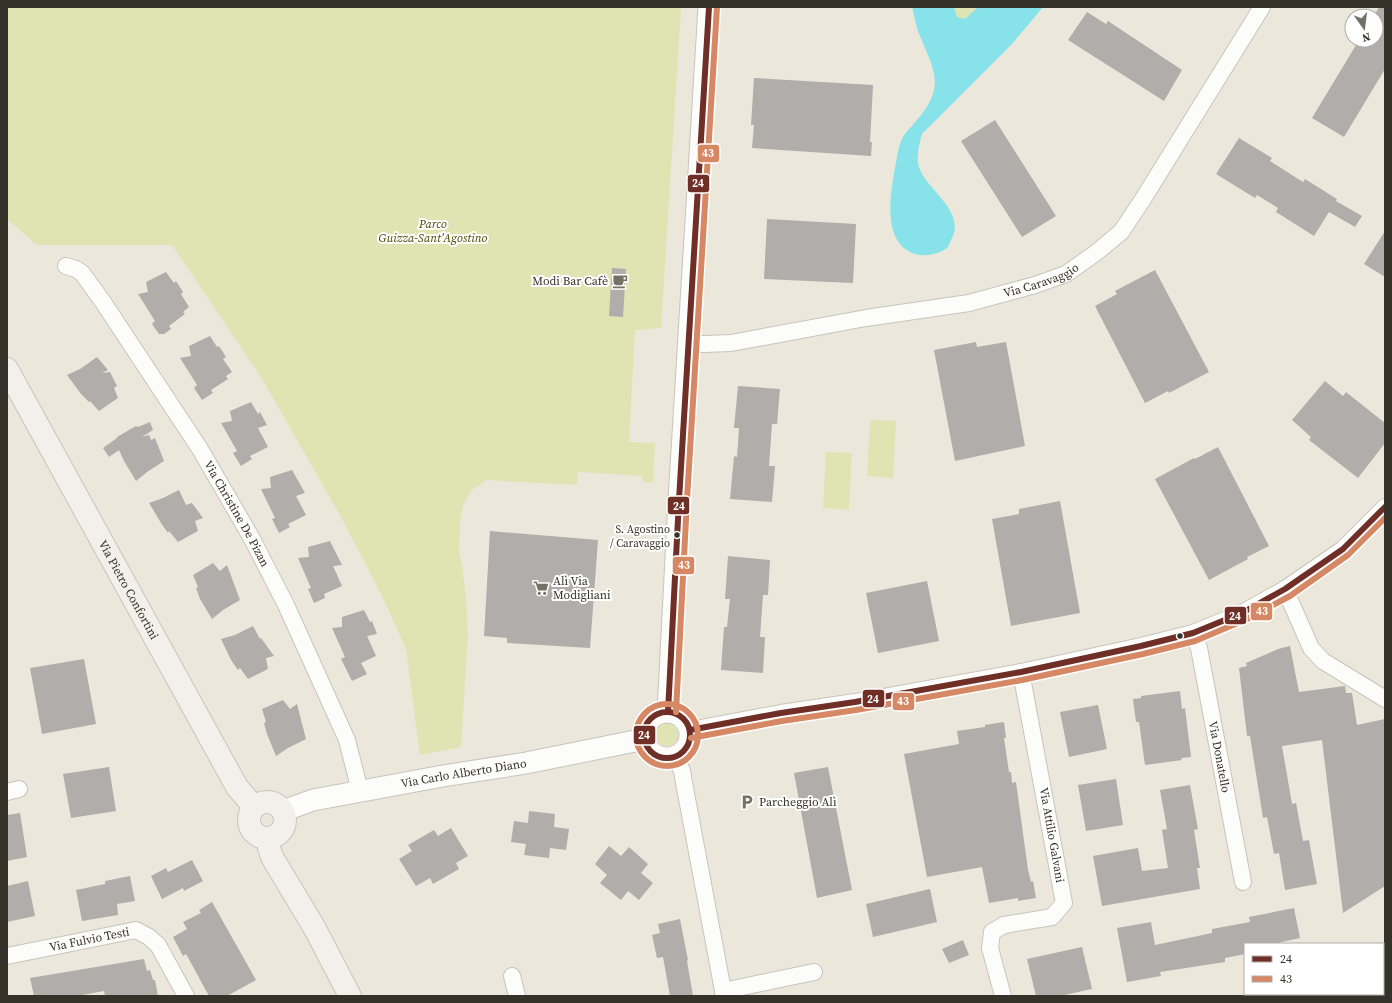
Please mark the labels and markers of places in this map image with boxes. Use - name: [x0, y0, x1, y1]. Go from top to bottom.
- cafe icon: Modi Bar Cafè: [611, 272, 629, 290]
- place label: Modi Bar Cafè: [532, 273, 608, 289]
- place label: S. Agostino / Caravaggio: [610, 522, 670, 551]
- marker: S. Agostino / Caravaggio: [672, 530, 682, 540]
- place label: Alì Via Modigliani: [553, 573, 611, 603]
- supermarket icon: Alì Via Modigliani: [532, 579, 550, 597]
- unlabelled marker: [1175, 631, 1185, 641]
- parking icon: Parcheggio Alì: [738, 793, 756, 811]
- place label: Parcheggio Alì: [759, 794, 837, 810]

